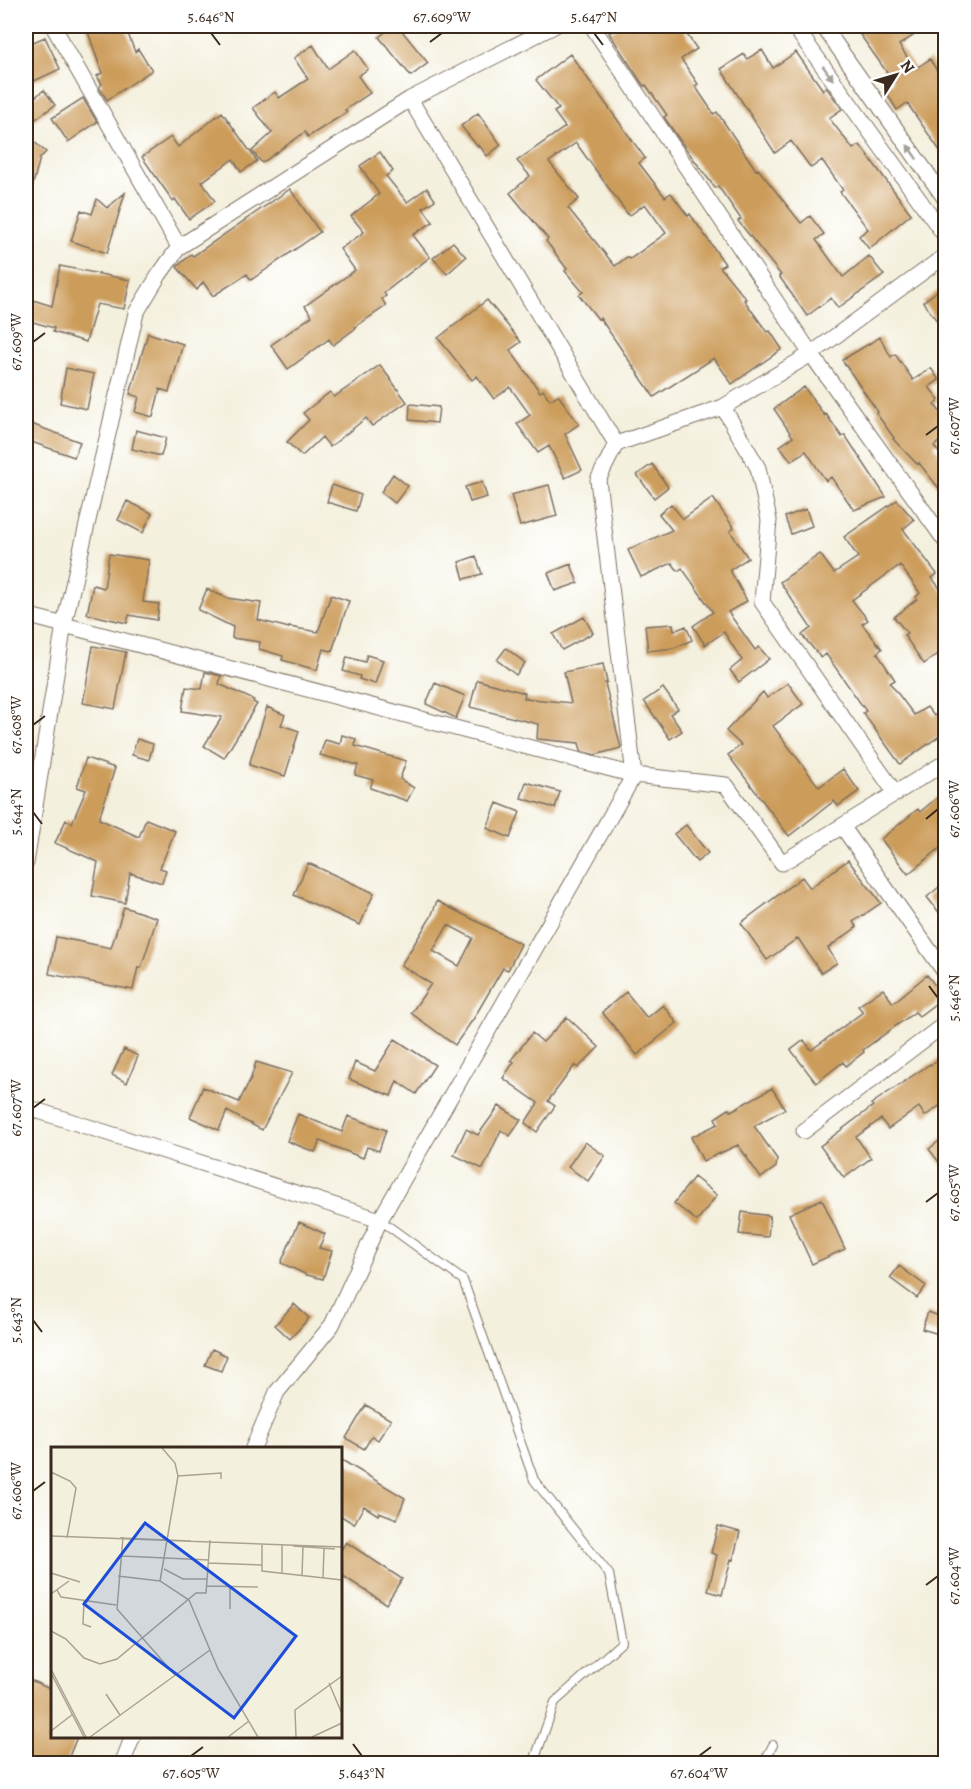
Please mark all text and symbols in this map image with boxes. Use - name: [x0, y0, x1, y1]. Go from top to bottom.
- text: 5.646°N: [188, 7, 235, 27]
- text: 67.609°W: [413, 7, 471, 27]
- text: 5.647°N: [571, 7, 617, 27]
- north arrow: [866, 45, 926, 105]
- text: N: [895, 55, 920, 78]
- one-way arrow: [822, 65, 834, 81]
- one-way arrow: [906, 145, 918, 161]
- text: 67.609°W: [6, 313, 26, 371]
- text: 67.607°W: [944, 397, 964, 455]
- text: 67.608°W: [6, 696, 26, 754]
- text: 67.606°W: [944, 780, 964, 838]
- text: 5.644°N: [6, 788, 26, 835]
- text: 5.646°N: [944, 974, 964, 1022]
- text: 67.607°W: [6, 1079, 26, 1137]
- text: 67.605°W: [944, 1164, 964, 1222]
- text: 5.643°N: [6, 1297, 26, 1343]
- inset map: [51, 1447, 342, 1738]
- text: 67.606°W: [6, 1462, 26, 1520]
- text: 67.604°W: [944, 1547, 964, 1605]
- text: 67.605°W: [162, 1763, 220, 1783]
- text: 5.643°N: [339, 1763, 385, 1783]
- text: 67.604°W: [670, 1763, 728, 1783]

